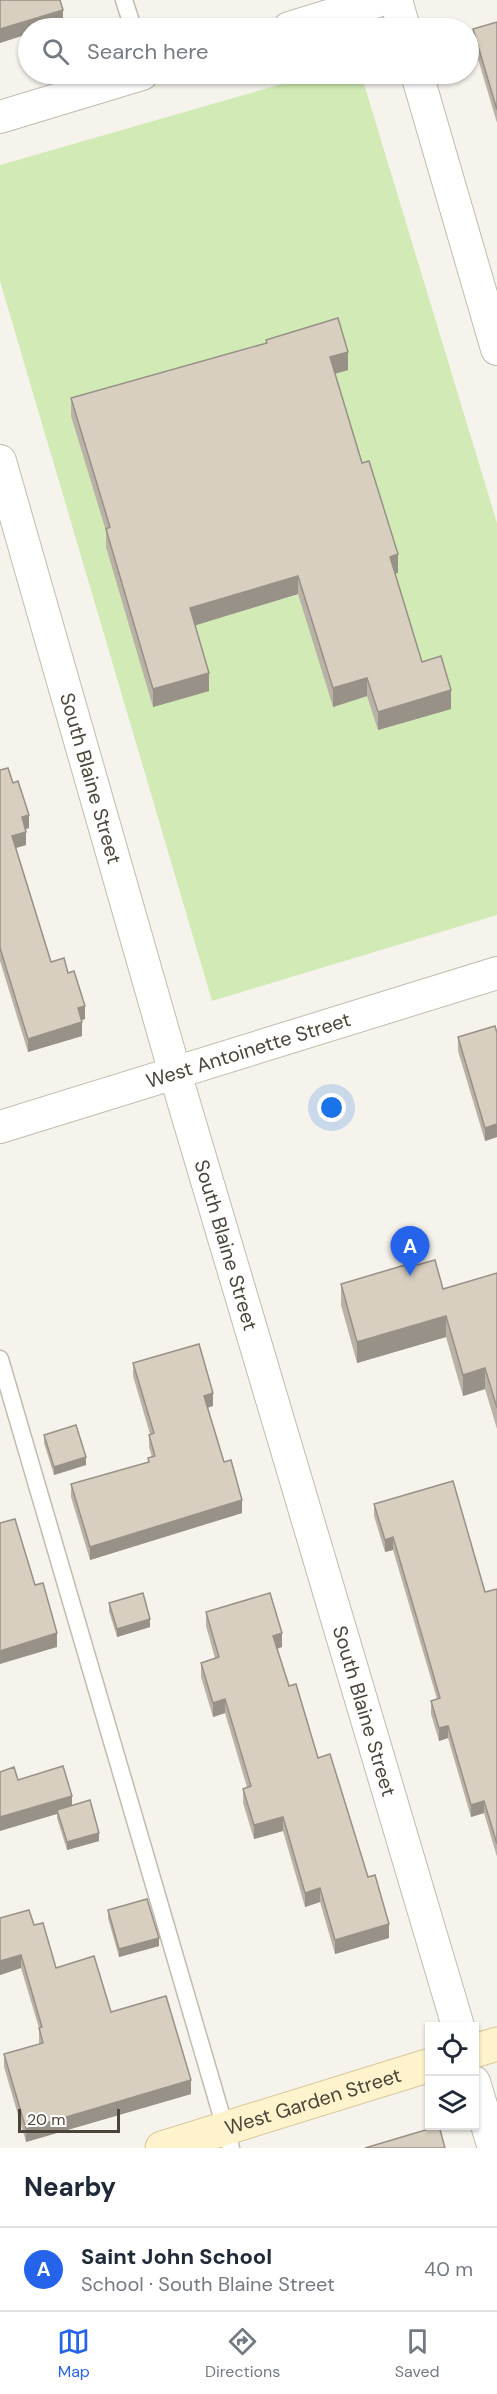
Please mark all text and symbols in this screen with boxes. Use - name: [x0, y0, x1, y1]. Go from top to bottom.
- search box: [18, 18, 479, 84]
- icon: search: [39, 35, 72, 68]
- text: Search here: [87, 37, 208, 66]
- street label: South Blaine Street: [54, 690, 128, 867]
- street label: West Antoinette Street: [143, 1006, 354, 1094]
- your location: [317, 1093, 346, 1122]
- street label: South Blaine Street: [188, 1157, 264, 1334]
- pin: A: [390, 1226, 430, 1276]
- street label: South Blaine Street: [327, 1623, 402, 1800]
- map controls: [425, 2022, 479, 2130]
- button: locate: [425, 2022, 479, 2076]
- street label: West Garden Street: [222, 2062, 404, 2141]
- button: layers: [425, 2076, 479, 2130]
- scale bar: [18, 2106, 120, 2134]
- text: 20 m: [27, 2109, 66, 2130]
- text: Nearby: [24, 2170, 116, 2204]
- text: Saint John School: [81, 2242, 272, 2271]
- text: A: [36, 2256, 51, 2282]
- text: 40 m: [424, 2256, 473, 2282]
- text: School · South Blaine Street: [81, 2271, 335, 2297]
- tab: Map: [57, 2325, 90, 2382]
- tab: Directions: [205, 2325, 280, 2382]
- tab: Saved: [395, 2325, 440, 2382]

